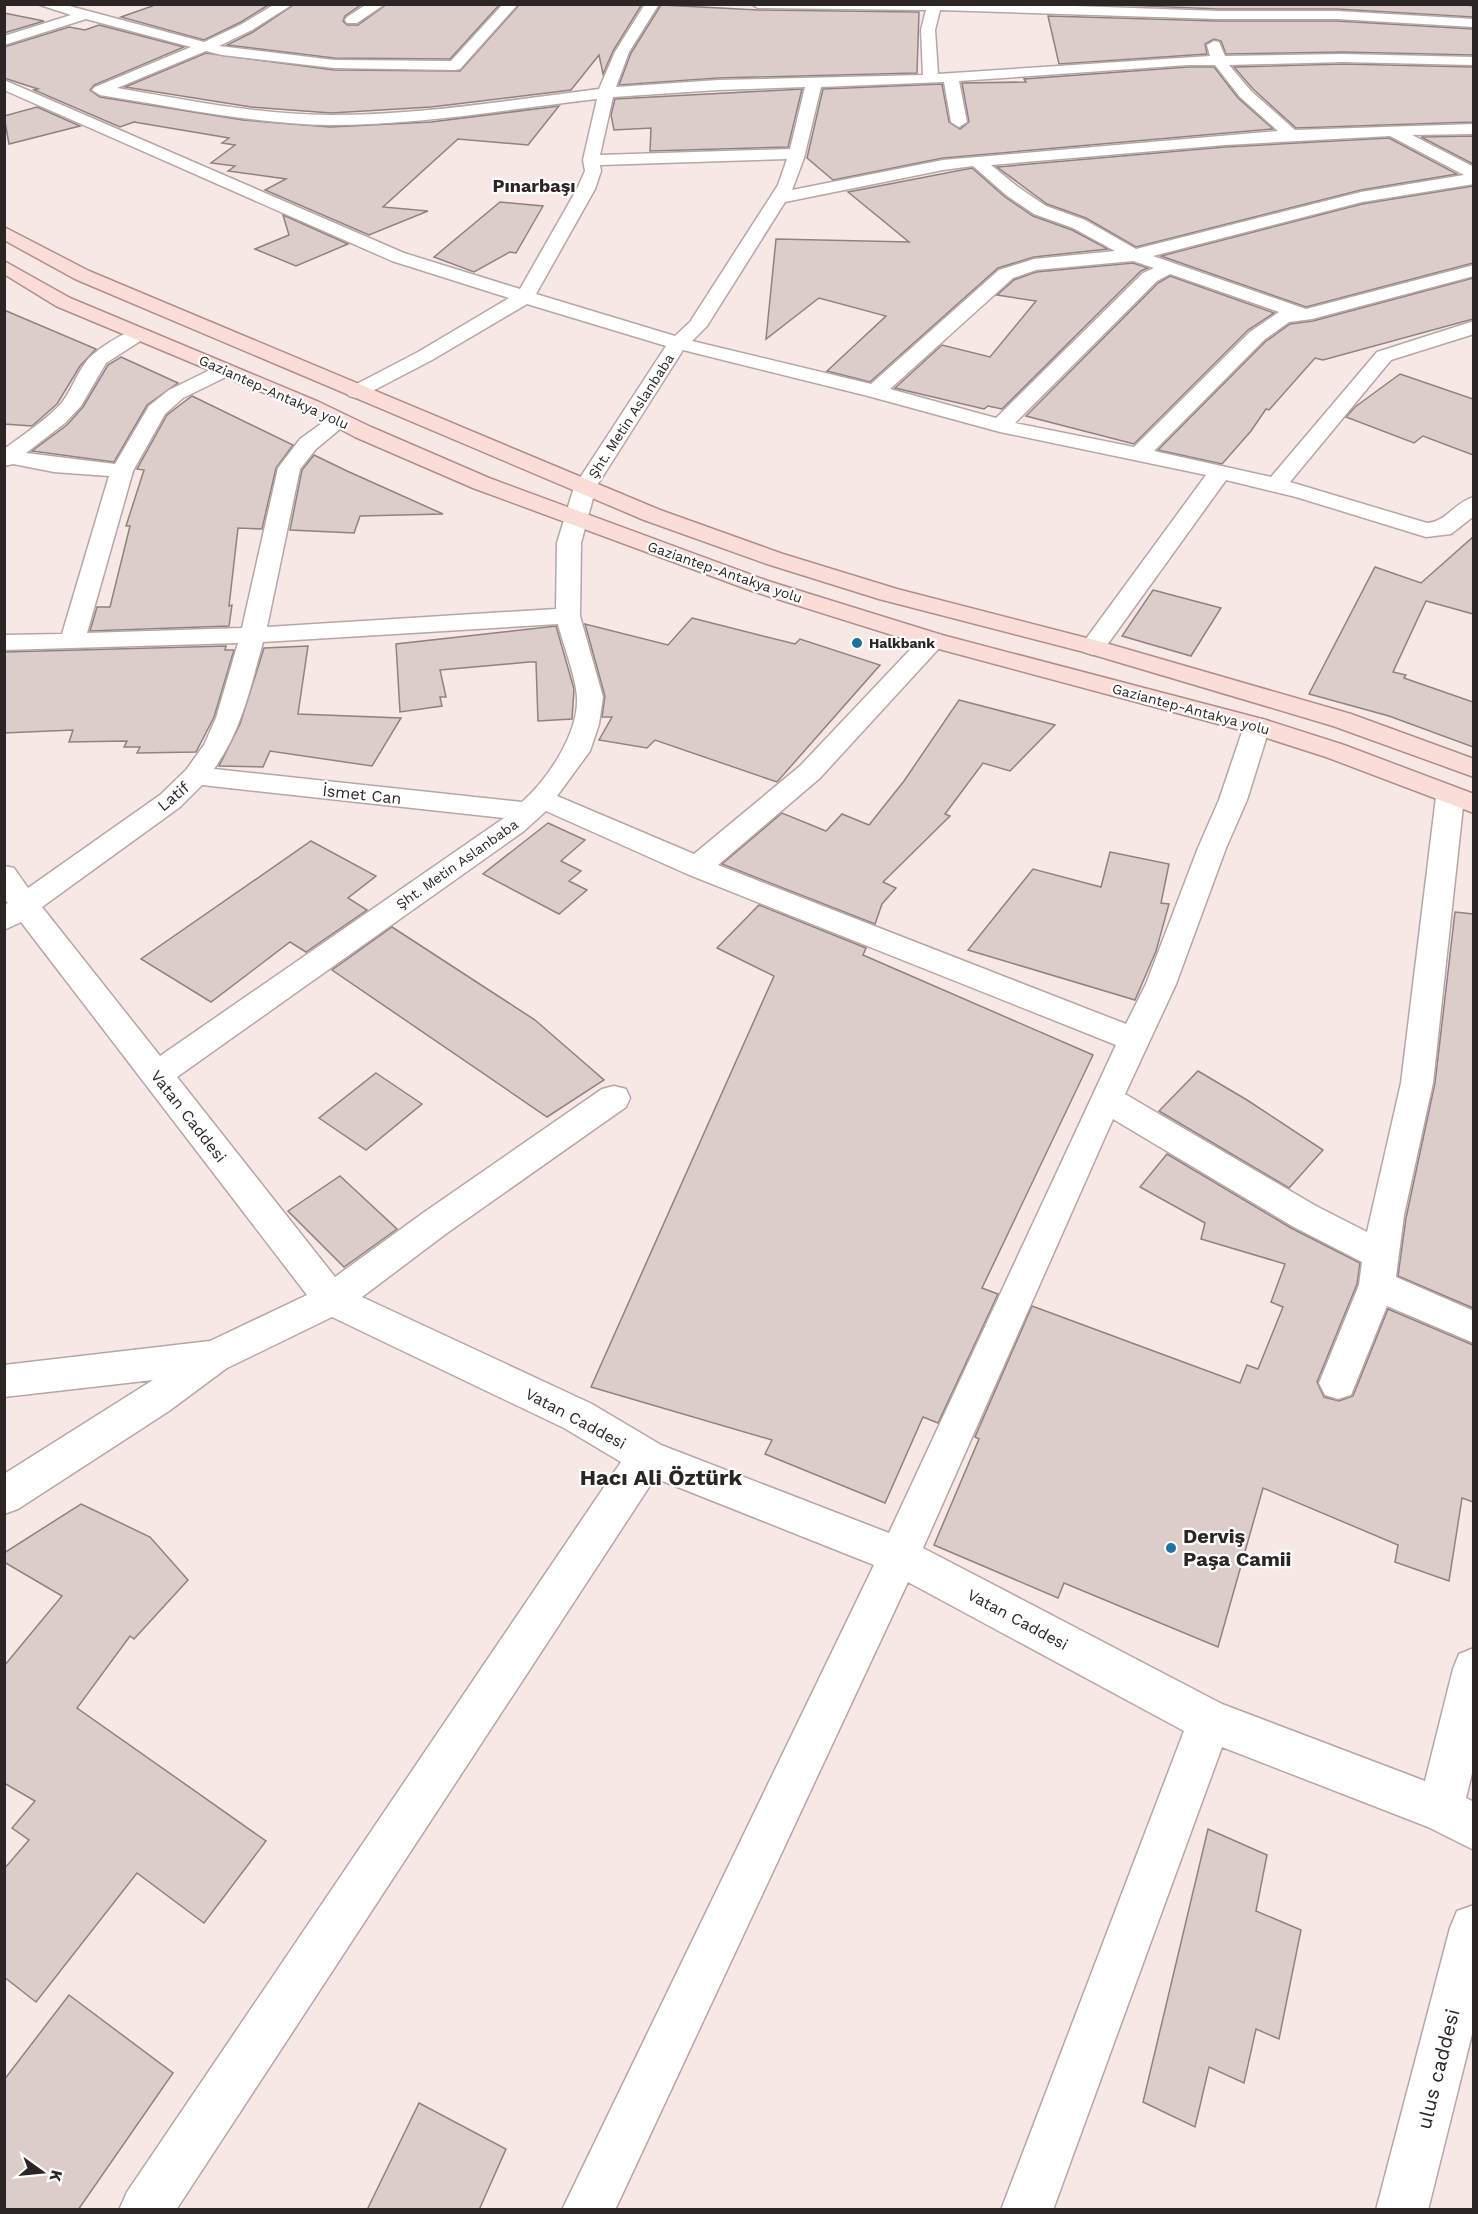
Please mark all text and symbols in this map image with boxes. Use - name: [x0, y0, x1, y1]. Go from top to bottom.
- district label: Pınarbaşı: [492, 175, 576, 196]
- street label: Şht. Metin Aslanbaba: [585, 351, 677, 481]
- street label: Gaziantep-Antakya yolu: [197, 352, 351, 432]
- street label: Gaziantep-Antakya yolu: [646, 538, 804, 606]
- place label: Halkbank: [869, 635, 935, 651]
- marker: Halkbank: [850, 636, 864, 650]
- street label: Gaziantep-Antakya yolu: [1110, 680, 1272, 738]
- street label: Latif: [154, 777, 194, 815]
- street label: İsmet Can: [321, 781, 402, 808]
- street label: Şht. Metin Aslanbaba: [393, 816, 521, 912]
- street label: Vatan Caddesi: [147, 1067, 230, 1166]
- street label: Vatan Caddesi: [522, 1384, 629, 1453]
- district label: Hacı Ali Öztürk: [580, 1465, 742, 1490]
- place label: Derviş Paşa Camii: [1183, 1524, 1291, 1571]
- marker: Derviş Paşa Camii: [1164, 1541, 1178, 1555]
- street label: Vatan Caddesi: [964, 1585, 1071, 1654]
- street label: ulus caddesi: [1411, 2006, 1465, 2132]
- north arrow: [12, 2142, 72, 2202]
- text: K: [45, 2168, 67, 2184]

